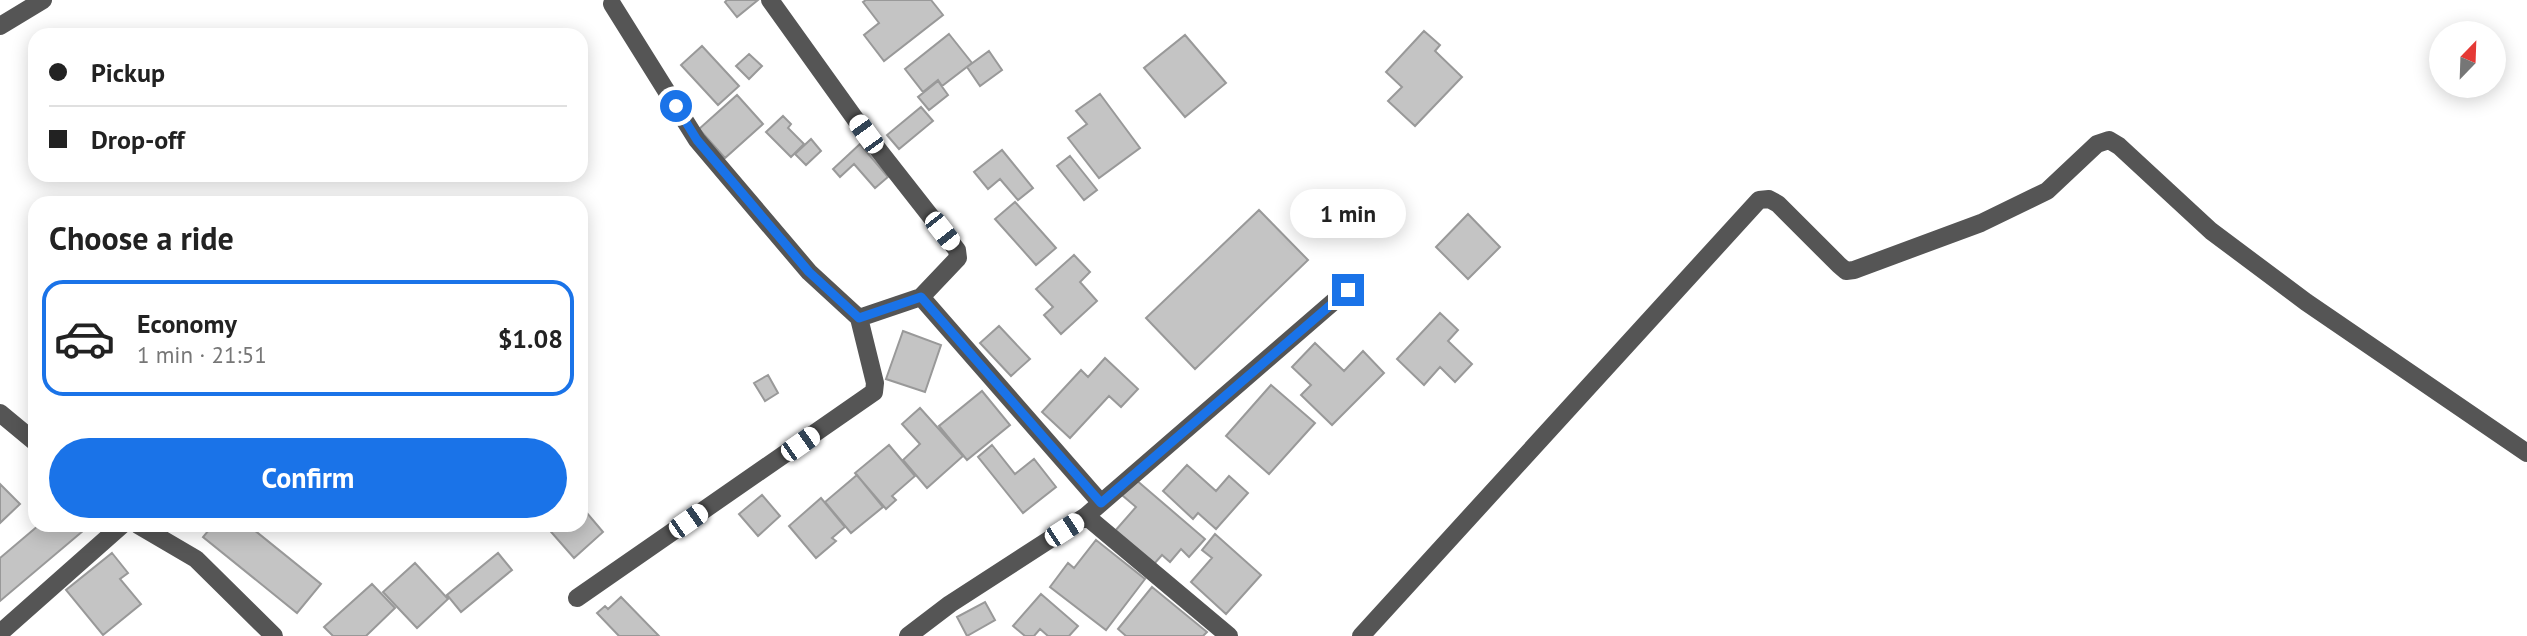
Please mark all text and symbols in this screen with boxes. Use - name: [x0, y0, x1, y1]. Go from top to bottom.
- north arrow: [2429, 21, 2506, 98]
- map controls: [2429, 21, 2506, 98]
- text: Pickup: [91, 56, 165, 89]
- route start: [660, 90, 692, 122]
- car: [846, 111, 887, 157]
- text: Drop-off: [91, 123, 185, 156]
- callout: 1 min: [1290, 188, 1406, 238]
- text: 1 min: [1320, 199, 1376, 228]
- car: [921, 208, 964, 254]
- text: Choose a ride: [49, 217, 234, 259]
- route end: [1332, 274, 1364, 306]
- icon: car: [53, 307, 116, 370]
- text: Economy: [137, 307, 237, 340]
- text: $1.08: [498, 322, 563, 355]
- text: 1 min · 21:51: [137, 340, 267, 369]
- car: [777, 423, 824, 465]
- button: Confirm: [49, 438, 567, 518]
- car: [665, 500, 712, 542]
- car: [1041, 510, 1088, 550]

